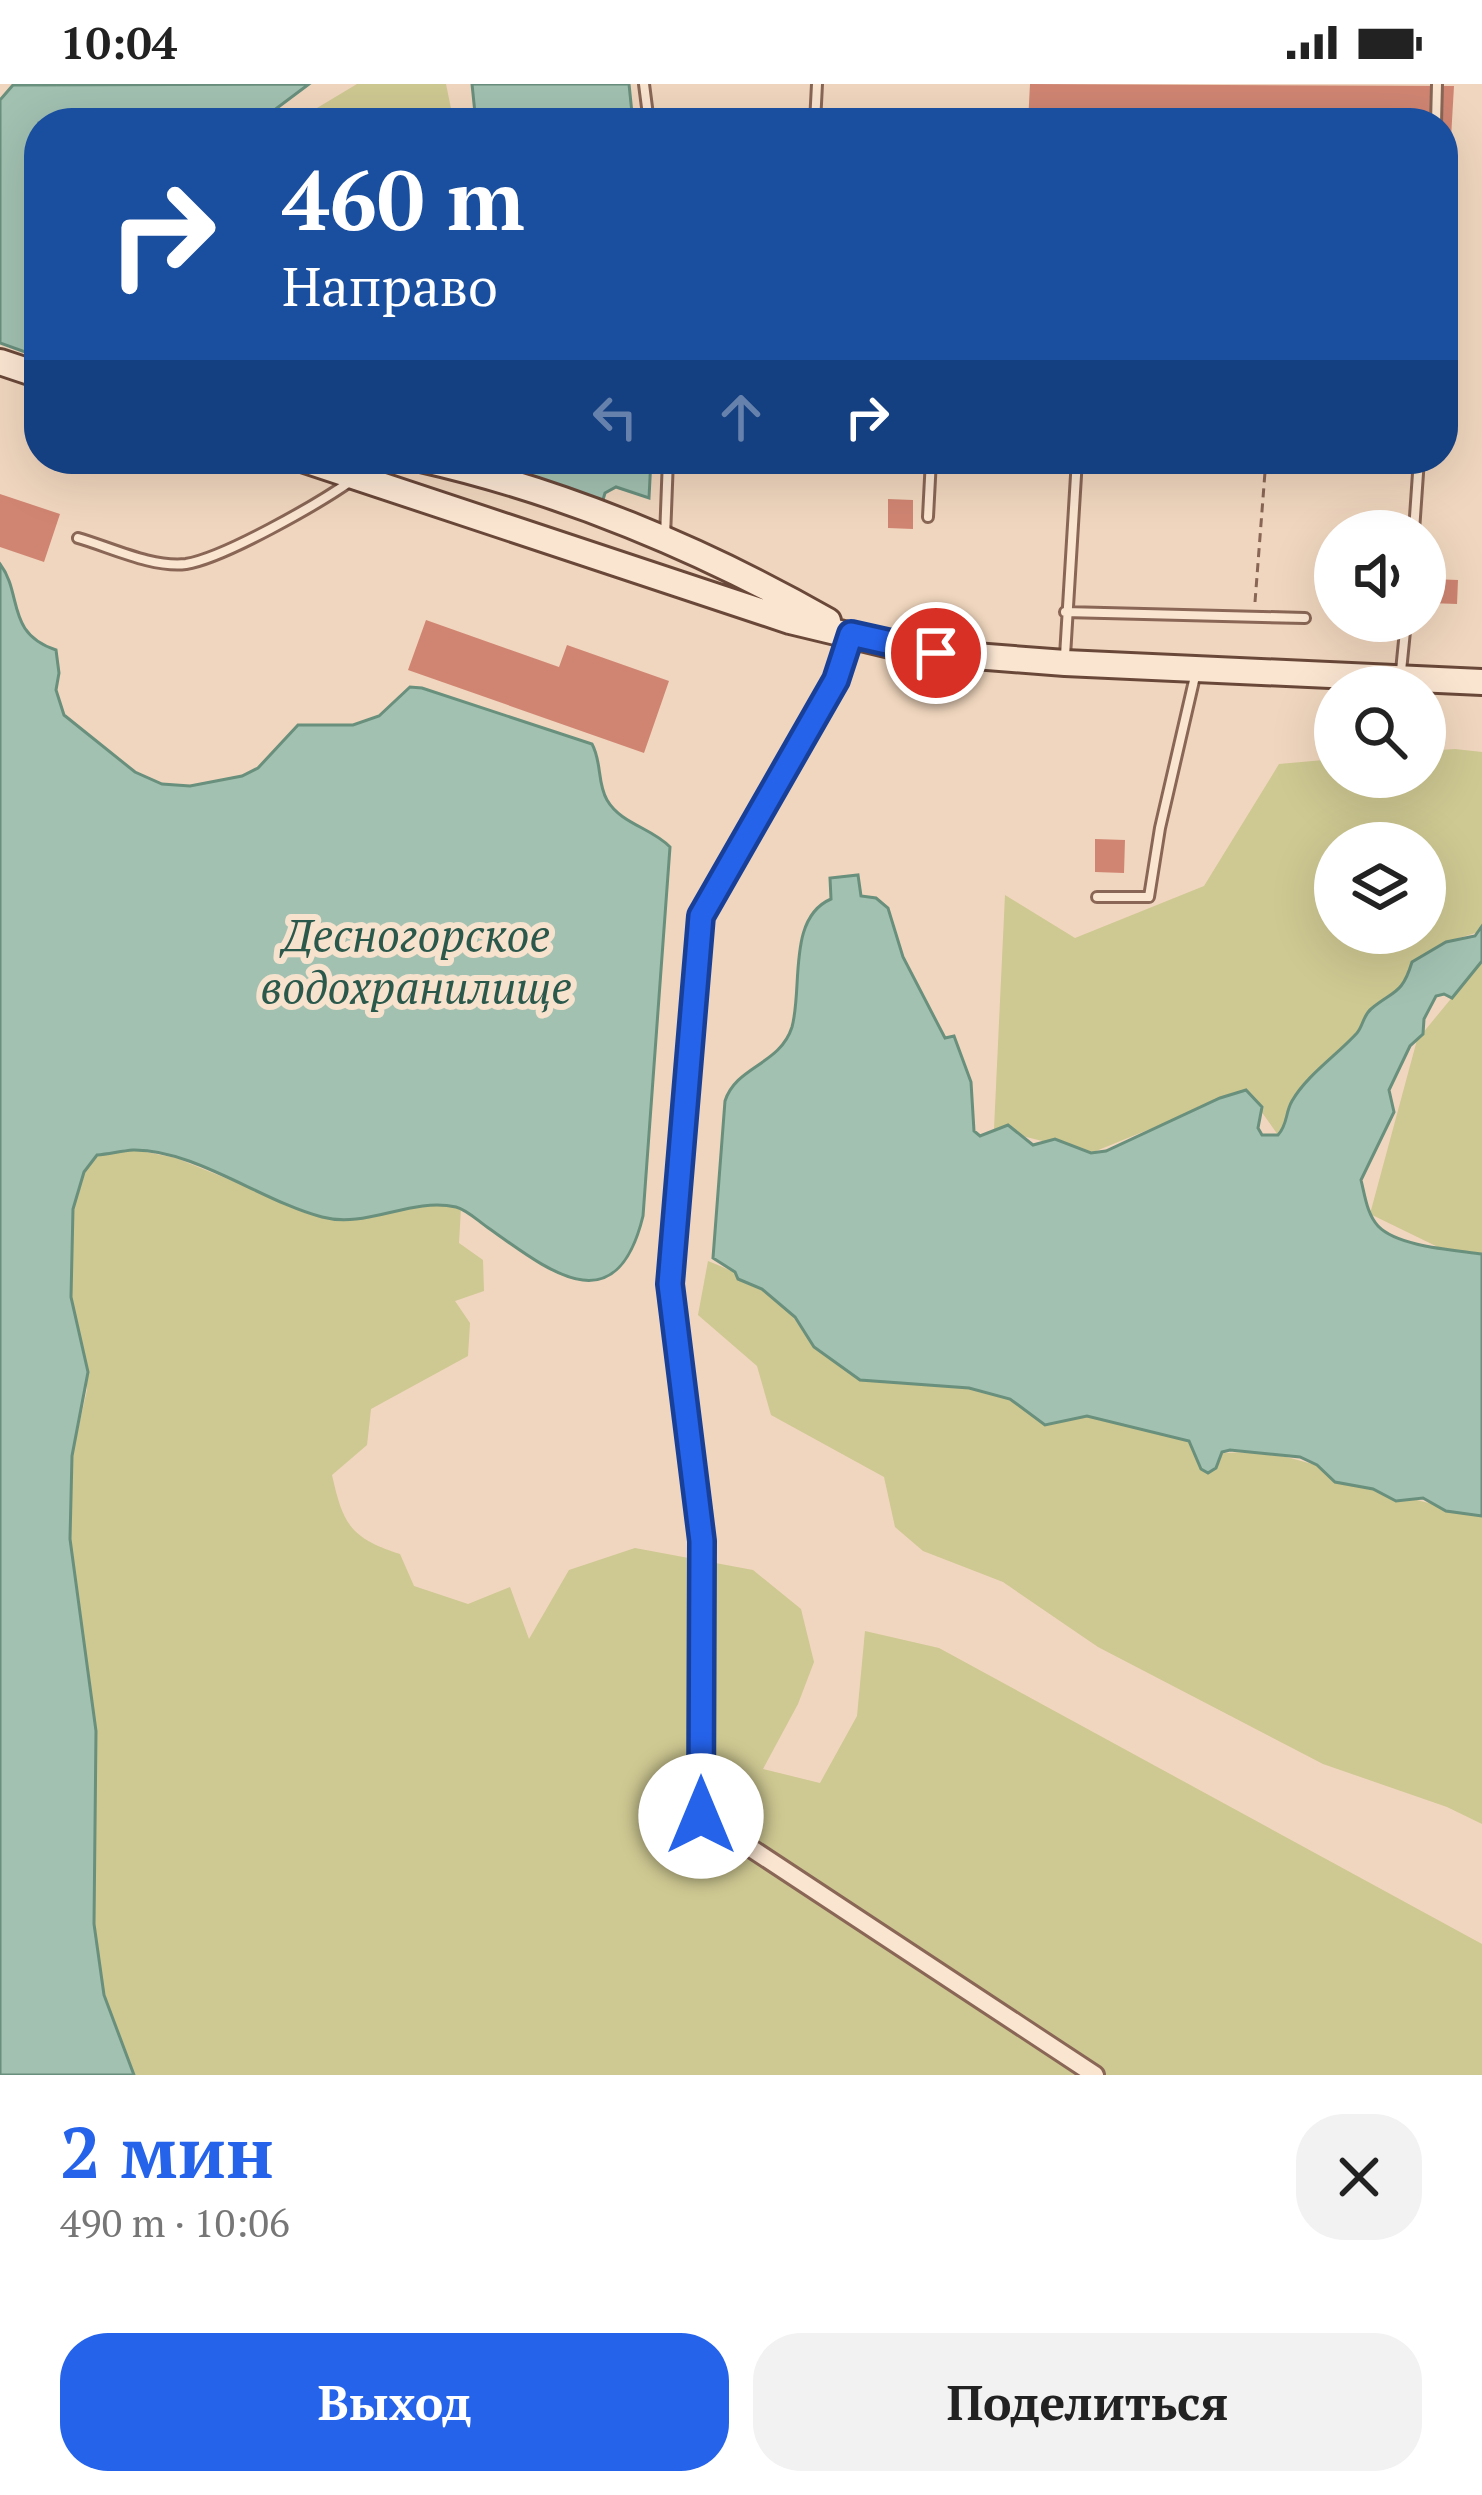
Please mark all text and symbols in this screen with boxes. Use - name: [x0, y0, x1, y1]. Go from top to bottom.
- text: 10:04: [60, 12, 177, 72]
- text: 460 m: [282, 143, 525, 254]
- icon: right: [84, 156, 240, 312]
- text: Направо: [282, 250, 498, 321]
- icon: left: [582, 384, 648, 450]
- icon: ahead: [708, 384, 774, 450]
- icon: right: [834, 384, 900, 450]
- map controls: [1314, 510, 1446, 954]
- button: sound: [1314, 510, 1446, 642]
- pin: [885, 602, 987, 704]
- icon: arrive: [903, 620, 969, 686]
- button: search: [1314, 666, 1446, 798]
- button: layers: [1314, 822, 1446, 954]
- water label: Десногорское водохранилище: [260, 904, 572, 1016]
- position arrow: [638, 1753, 764, 1879]
- text: 2 мин: [60, 2103, 274, 2199]
- button: close: [1296, 2114, 1422, 2240]
- text: 490 m · 10:06: [60, 2196, 290, 2248]
- button: Выход: [60, 2333, 729, 2471]
- button: Поделиться: [753, 2333, 1422, 2471]

